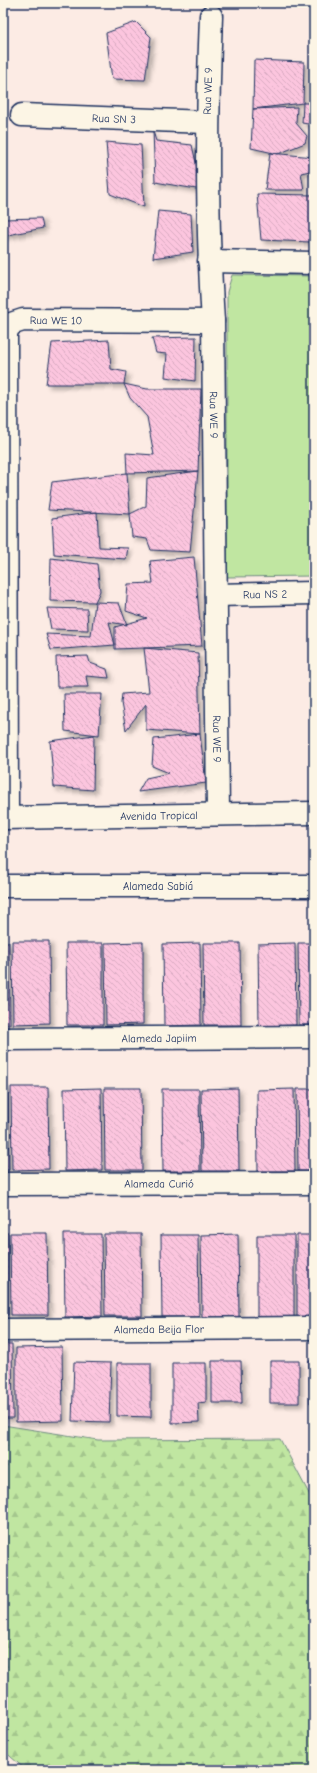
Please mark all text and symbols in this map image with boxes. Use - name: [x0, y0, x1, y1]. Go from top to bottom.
- street label: Rua WE 9: [201, 67, 215, 115]
- street label: Rua SN 3: [92, 111, 136, 126]
- street label: Rua WE 10: [30, 314, 82, 327]
- street label: Rua WE 9: [207, 391, 221, 439]
- street label: Rua NS 2: [243, 587, 288, 601]
- street label: Rua WE 9: [211, 715, 224, 763]
- street label: Avenida Tropical: [120, 808, 198, 823]
- street label: Alameda Sabiá: [123, 880, 193, 893]
- street label: Alameda Japiim: [121, 1031, 197, 1045]
- street label: Alameda Curió: [124, 1177, 194, 1190]
- street label: Alameda Beija Flor: [114, 1322, 205, 1336]

